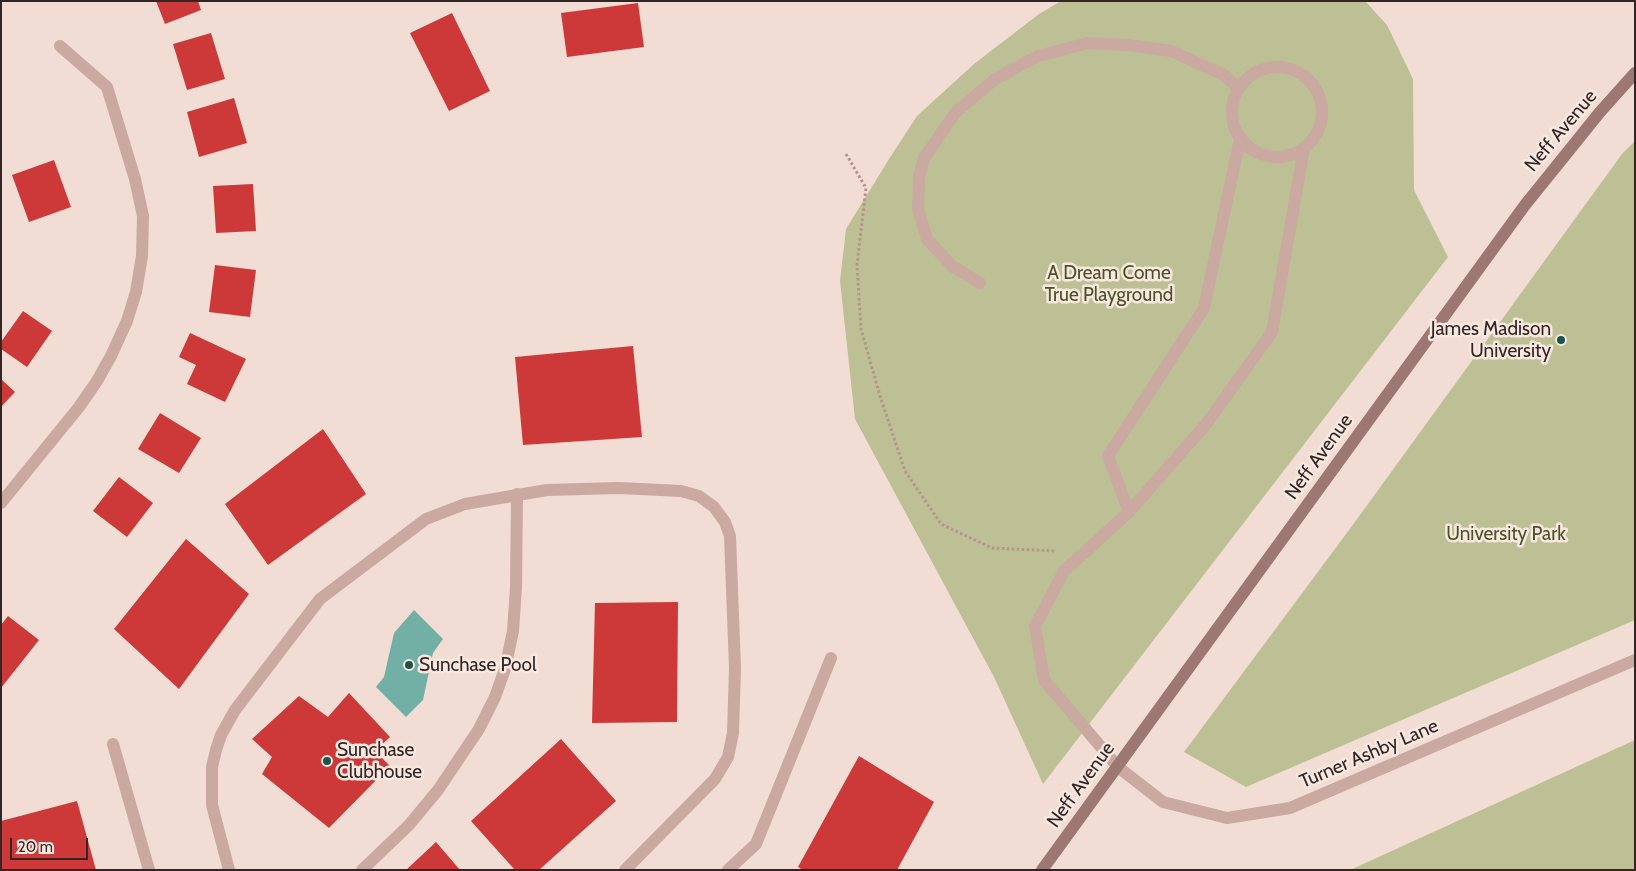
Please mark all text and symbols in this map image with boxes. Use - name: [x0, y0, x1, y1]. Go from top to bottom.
- street label: Neff Avenue: [1520, 85, 1602, 177]
- park label: A Dream Come True Playground: [1045, 262, 1173, 306]
- place label: James Madison University: [1431, 318, 1551, 362]
- marker: James Madison University: [1555, 334, 1567, 346]
- street label: Neff Avenue: [1280, 410, 1358, 504]
- park label: University Park: [1446, 523, 1566, 545]
- place label: Sunchase Pool: [419, 654, 536, 676]
- marker: Sunchase Pool: [403, 659, 415, 671]
- street label: Turner Ashby Lane: [1296, 715, 1442, 793]
- street label: Neff Avenue: [1042, 738, 1120, 832]
- place label: Sunchase Clubhouse: [337, 739, 422, 783]
- marker: Sunchase Clubhouse: [321, 755, 333, 767]
- scale bar: [12, 828, 90, 860]
- text: 20 m: [18, 838, 53, 856]

